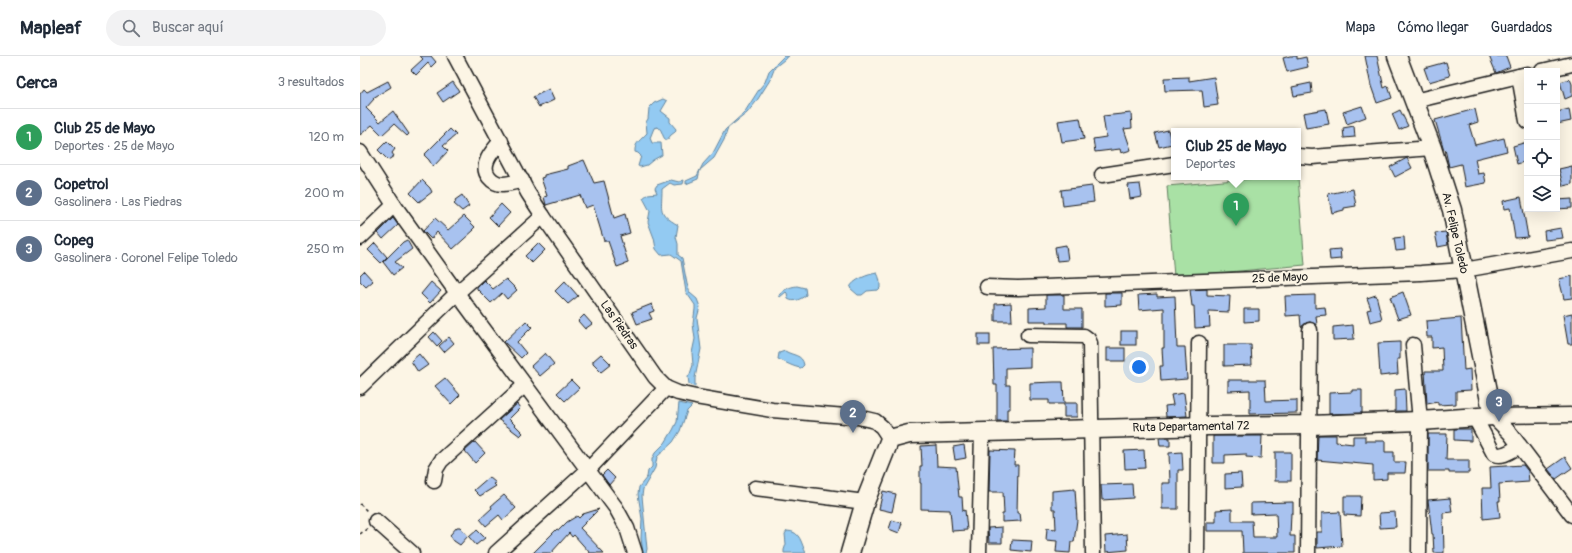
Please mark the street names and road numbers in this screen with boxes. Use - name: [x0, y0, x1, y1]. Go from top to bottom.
- street label: Av. Felipe Toledo: [1438, 191, 1472, 276]
- street label: 25 de Mayo: [1252, 270, 1309, 286]
- street label: Las Piedras: [597, 298, 642, 353]
- street label: Ruta Departamental 72: [1132, 418, 1250, 436]

